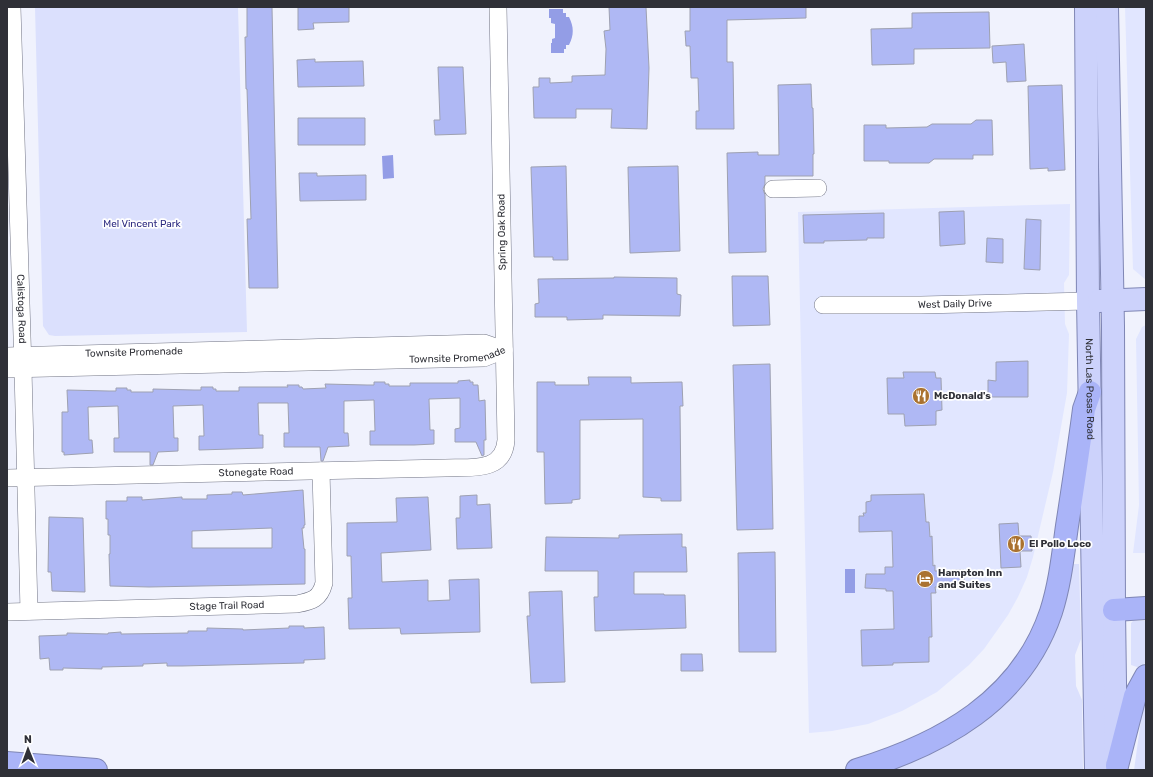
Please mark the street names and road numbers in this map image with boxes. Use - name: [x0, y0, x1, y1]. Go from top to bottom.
- street label: Spring Oak Road: [495, 194, 509, 270]
- street label: Calistoga Road: [14, 274, 28, 344]
- street label: West Daily Drive: [918, 297, 993, 311]
- street label: North Las Posas Road: [1083, 338, 1096, 440]
- street label: Townsite Promenade: [409, 344, 508, 366]
- street label: Townsite Promenade: [85, 345, 183, 360]
- street label: Stonegate Road: [218, 465, 293, 479]
- street label: Stage Trail Road: [189, 599, 264, 613]

